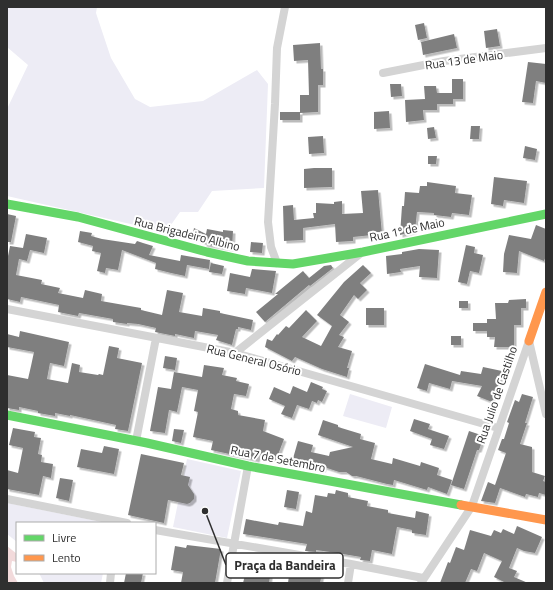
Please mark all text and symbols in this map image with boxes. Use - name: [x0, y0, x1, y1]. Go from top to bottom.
- street label: Rua 13 de Maio: [424, 45, 504, 74]
- street label: Rua Brigadeiro Albino: [132, 211, 242, 256]
- street label: Rua 1º de Maio: [368, 212, 446, 247]
- street label: Rua General Osório: [205, 339, 303, 380]
- street label: Rua Julio de Castilho: [471, 343, 522, 446]
- street label: Rua 7 de Setembro: [229, 440, 327, 477]
- legend: [16, 522, 156, 574]
- text: Livre: [52, 528, 76, 547]
- text: Lento: [52, 548, 81, 567]
- callout: Praça da Bandeira: [226, 553, 343, 578]
- text: Praça da Bandeira: [234, 555, 336, 575]

